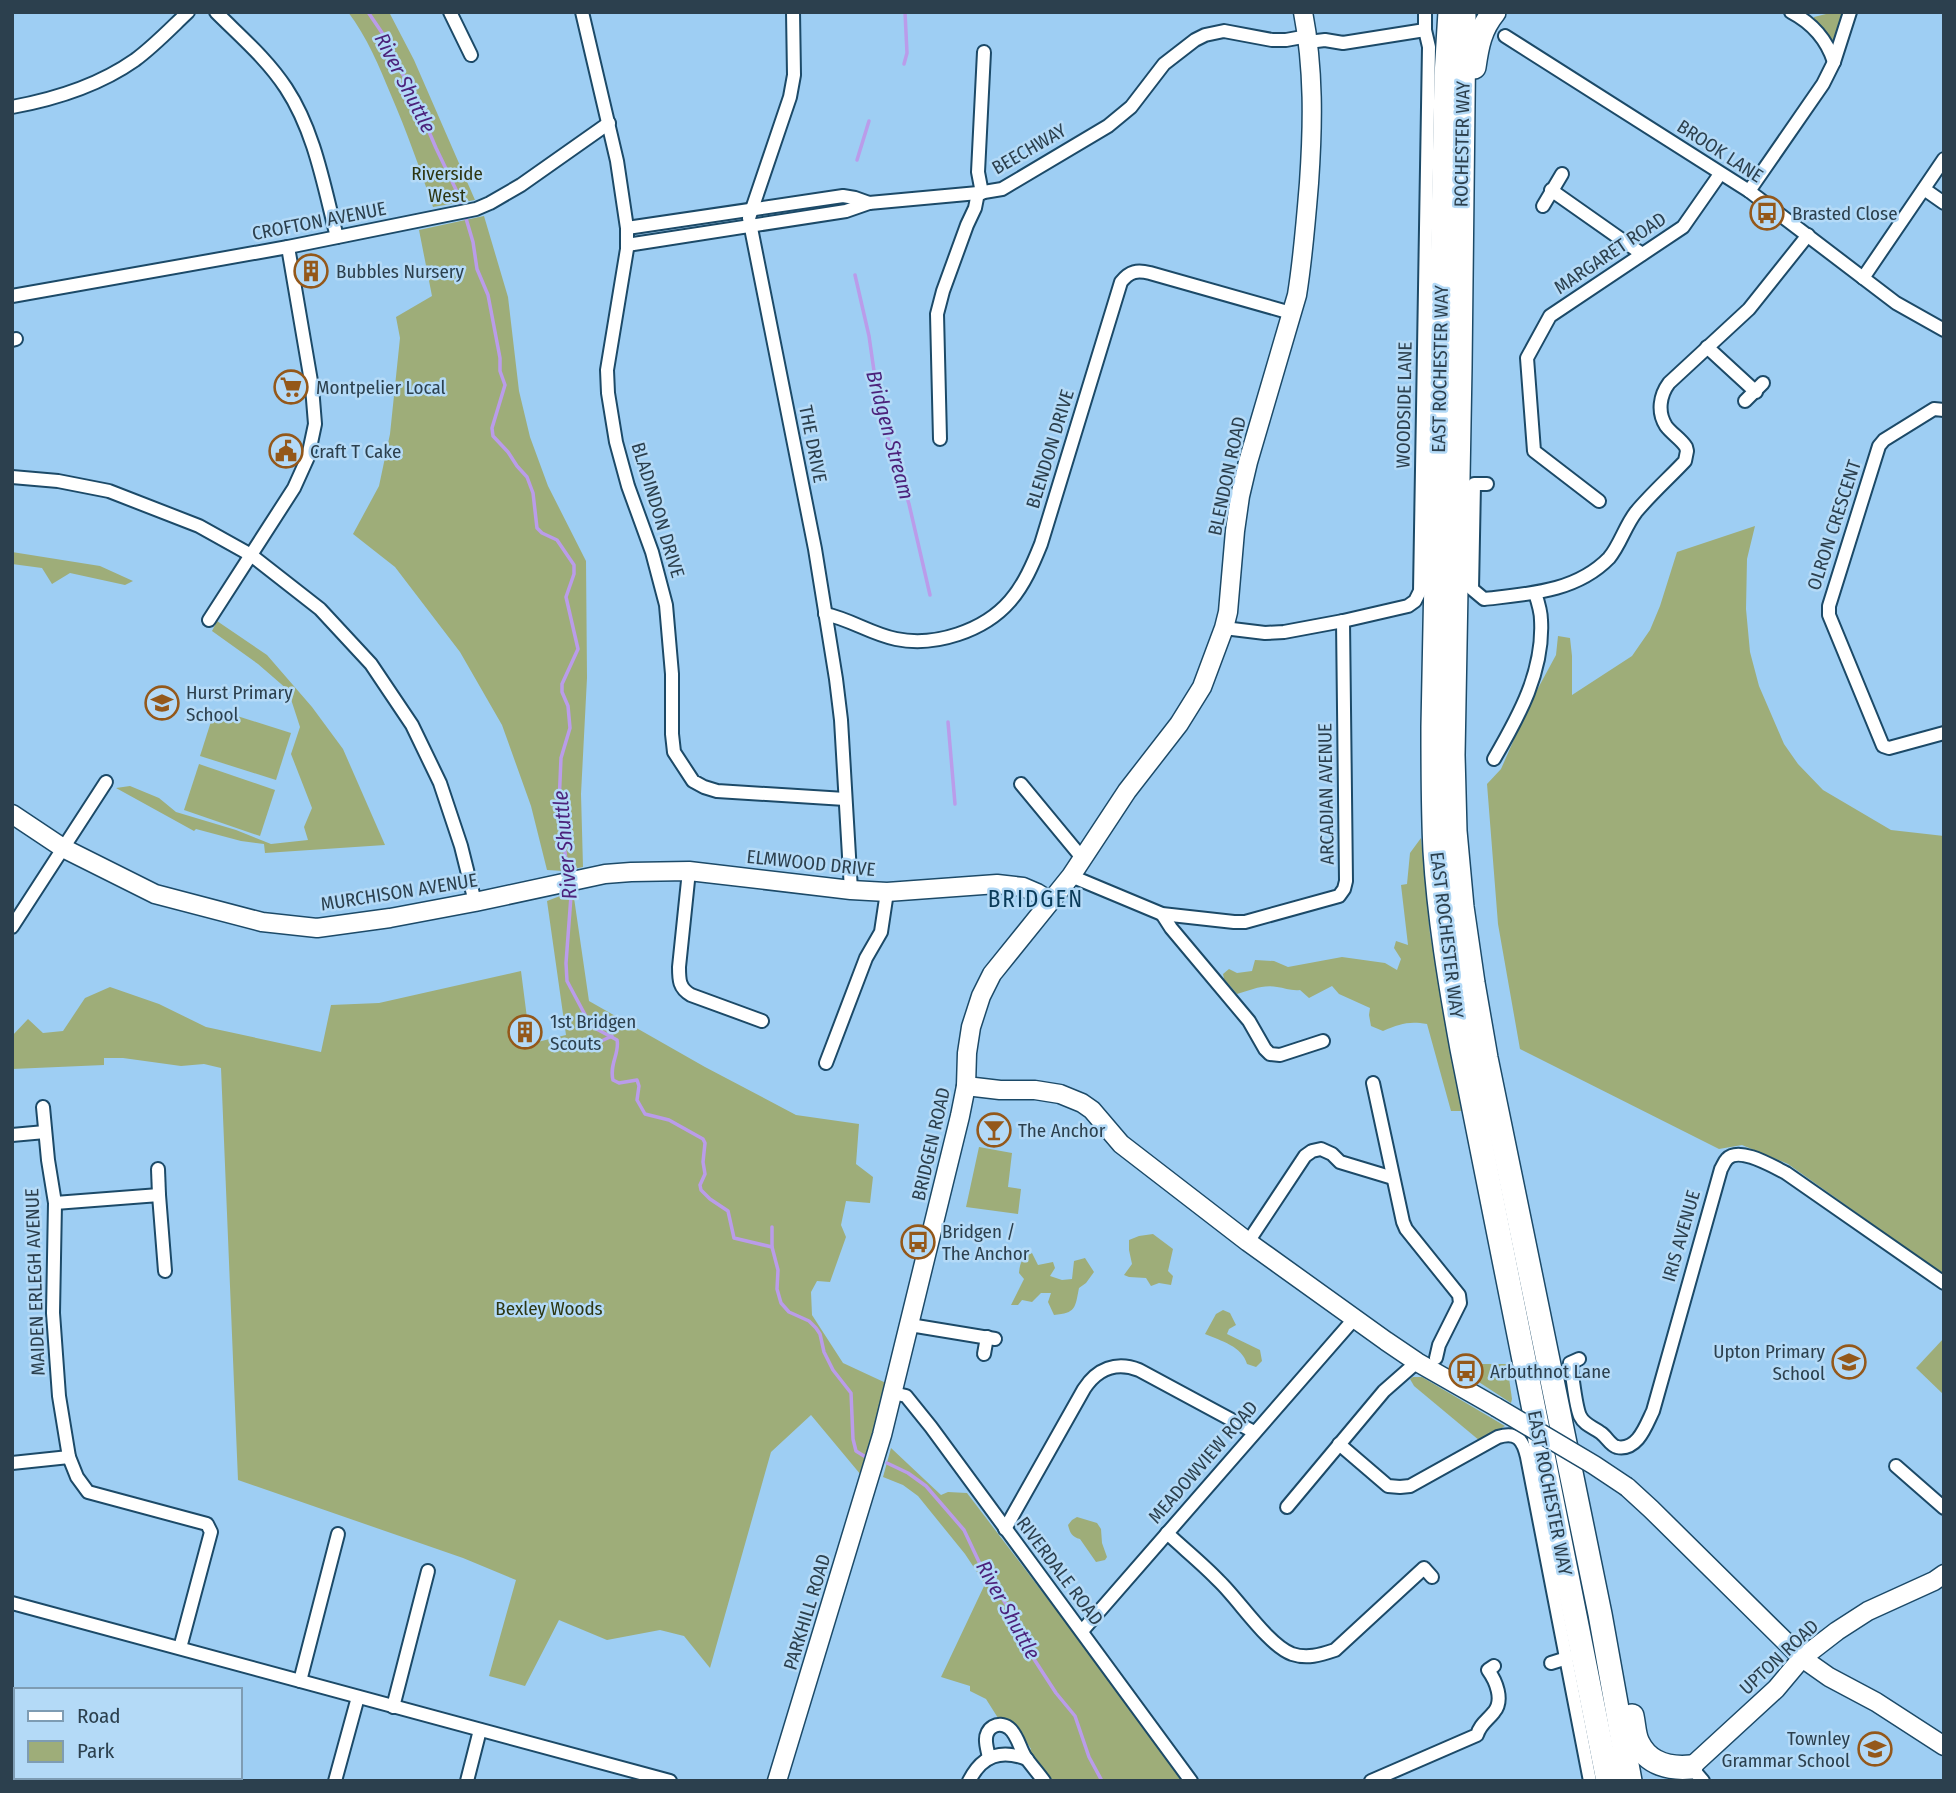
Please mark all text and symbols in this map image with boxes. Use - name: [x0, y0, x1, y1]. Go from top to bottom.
- water label: River Shuttle: [369, 29, 441, 137]
- street label: ROCHESTER WAY: [1449, 80, 1475, 207]
- street label: BROOK LANE: [1673, 115, 1767, 187]
- street label: BEECHWAY: [988, 118, 1071, 179]
- park label: Riverside West: [411, 162, 483, 207]
- bus stop icon: Brasted Close: [1748, 194, 1786, 232]
- street label: CROFTON AVENUE: [250, 197, 388, 245]
- place label: Brasted Close: [1792, 202, 1898, 225]
- street label: MARGARET ROAD: [1550, 207, 1670, 299]
- building icon: Bubbles Nursery: [292, 252, 330, 290]
- place label: Bubbles Nursery: [336, 260, 464, 283]
- street label: EAST ROCHESTER WAY: [1427, 285, 1453, 453]
- street label: WOODSIDE LANE: [1391, 341, 1417, 469]
- supermarket icon: Montpelier Local: [272, 368, 310, 406]
- water label: Bridgen Stream: [860, 368, 920, 502]
- place label: Montpelier Local: [316, 376, 446, 399]
- street label: BLENDON DRIVE: [1021, 387, 1079, 511]
- street label: THE DRIVE: [794, 403, 832, 485]
- street label: BLENDON ROAD: [1203, 414, 1251, 538]
- public building icon: Craft T Cake: [267, 432, 305, 470]
- place label: Craft T Cake: [310, 440, 401, 463]
- street label: BLADINDON DRIVE: [626, 440, 690, 581]
- street label: OLRON CRESCENT: [1802, 457, 1866, 593]
- place label: Hurst Primary School: [186, 681, 293, 726]
- school or university icon: Hurst Primary School: [143, 684, 181, 722]
- street label: ARCADIAN AVENUE: [1313, 723, 1339, 865]
- water label: River Shuttle: [547, 790, 583, 900]
- street label: ELMWOOD DRIVE: [746, 845, 877, 881]
- street label: EAST ROCHESTER WAY: [1425, 850, 1469, 1020]
- street label: MURCHISON AVENUE: [319, 868, 479, 916]
- district label: BRIDGEN: [988, 885, 1084, 913]
- place label: 1st Bridgen Scouts: [550, 1010, 636, 1055]
- building icon: 1st Bridgen Scouts: [506, 1013, 544, 1051]
- street label: BRIDGEN ROAD: [907, 1085, 955, 1203]
- bar icon: The Anchor: [975, 1111, 1013, 1149]
- place label: The Anchor: [1018, 1119, 1106, 1142]
- street label: MAIDEN ERLEGH AVENUE: [20, 1188, 50, 1376]
- street label: IRIS AVENUE: [1657, 1188, 1705, 1284]
- place label: Bridgen / The Anchor: [942, 1220, 1030, 1265]
- bus stop icon: Bridgen / The Anchor: [899, 1223, 937, 1261]
- park label: Bexley Woods: [495, 1297, 603, 1320]
- place label: Upton Primary School: [1713, 1340, 1826, 1385]
- school or university icon: Upton Primary School: [1830, 1343, 1868, 1381]
- bus stop icon: Arbuthnot Lane: [1447, 1352, 1485, 1390]
- place label: Arbuthnot Lane: [1490, 1360, 1611, 1383]
- street label: MEADOWVIEW ROAD: [1144, 1396, 1262, 1528]
- street label: EAST ROCHESTER WAY: [1523, 1409, 1577, 1578]
- street label: RIVERDALE ROAD: [1012, 1512, 1108, 1630]
- street label: PARKHILL ROAD: [778, 1551, 836, 1673]
- water label: River Shuttle: [970, 1556, 1046, 1664]
- street label: UPTON ROAD: [1735, 1615, 1823, 1699]
- legend: [14, 1688, 242, 1779]
- text: Road: [77, 1703, 121, 1729]
- place label: Townley Grammar School: [1722, 1727, 1851, 1772]
- school or university icon: Townley Grammar School: [1856, 1730, 1894, 1768]
- text: Park: [77, 1738, 115, 1764]

